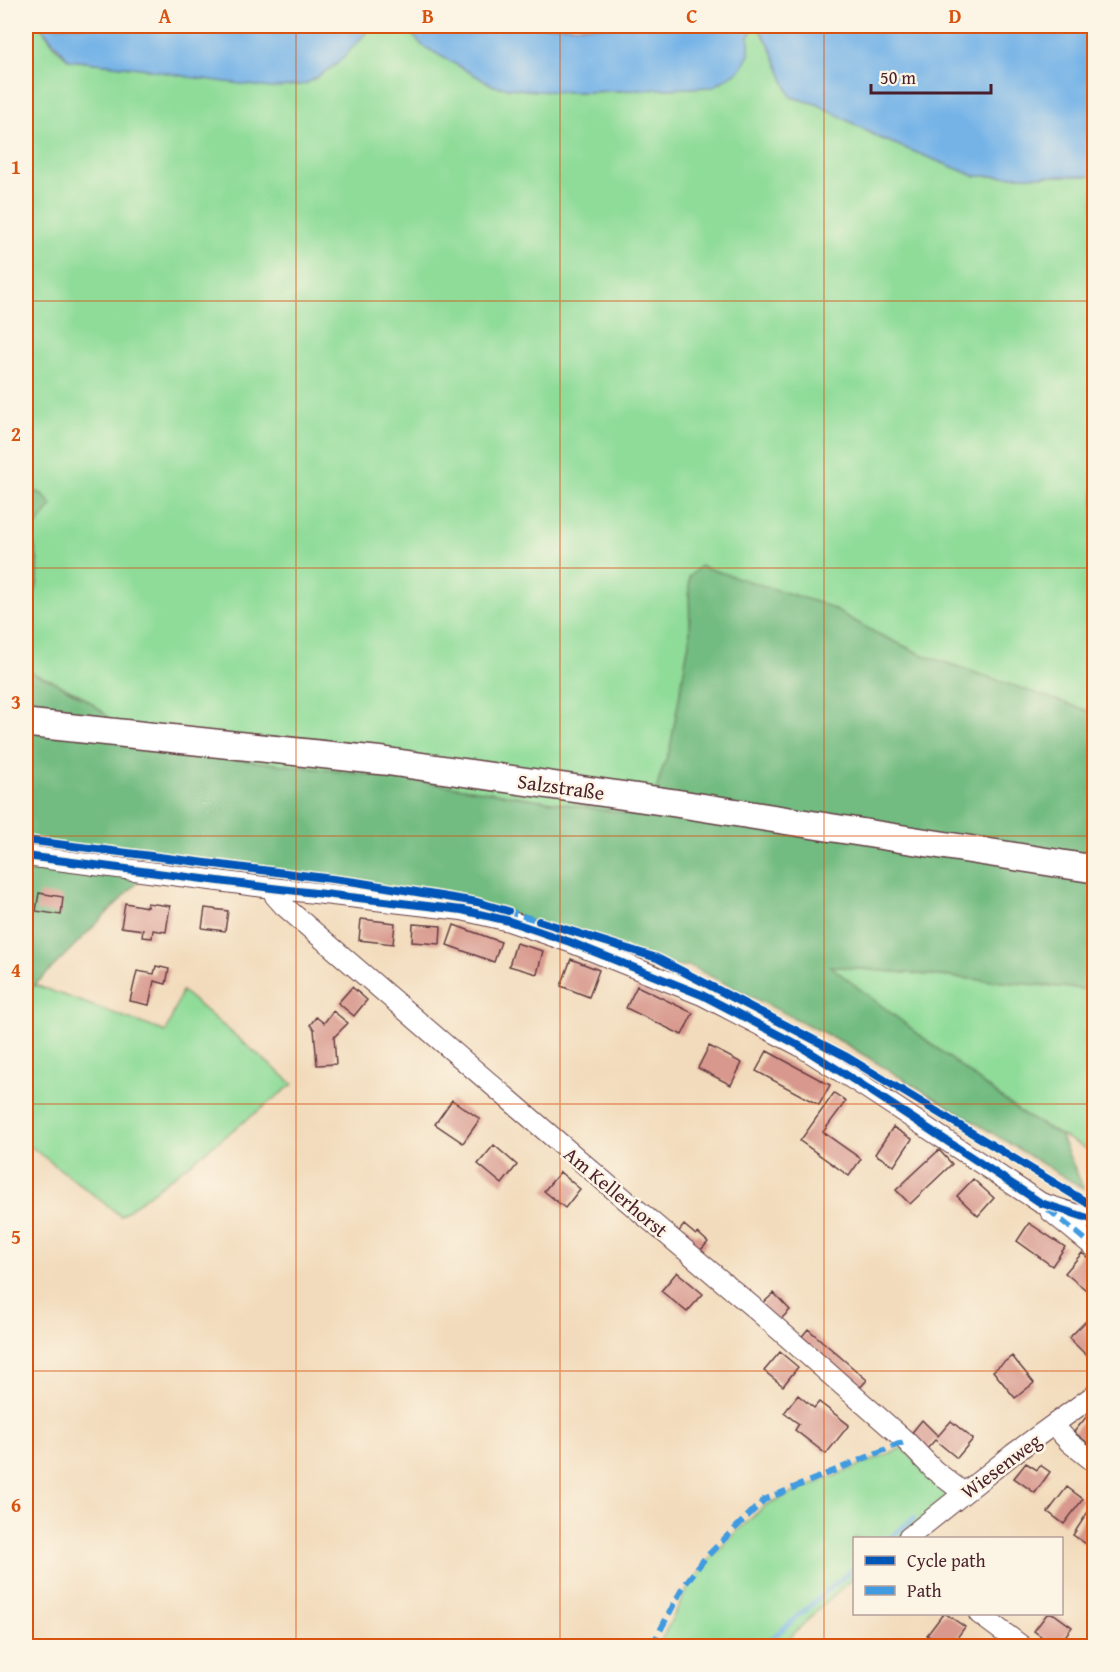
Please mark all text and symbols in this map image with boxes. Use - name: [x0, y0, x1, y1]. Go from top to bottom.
- text: A: [159, 1, 172, 30]
- text: B: [422, 1, 434, 30]
- text: C: [686, 1, 698, 30]
- text: D: [948, 1, 962, 30]
- scale bar: [871, 57, 991, 95]
- text: 50 m: [880, 64, 916, 91]
- text: 1: [11, 152, 21, 181]
- text: 2: [11, 419, 21, 448]
- text: 3: [11, 687, 21, 716]
- street label: Salzstraße: [516, 766, 606, 807]
- text: 4: [11, 955, 21, 984]
- street label: Am Kellerhorst: [558, 1139, 675, 1244]
- text: 5: [11, 1222, 21, 1251]
- street label: Wiesenweg: [955, 1426, 1047, 1505]
- text: 6: [11, 1490, 21, 1519]
- legend: [853, 1537, 1063, 1615]
- text: Cycle path: [907, 1547, 986, 1574]
- text: Path: [907, 1577, 942, 1604]

